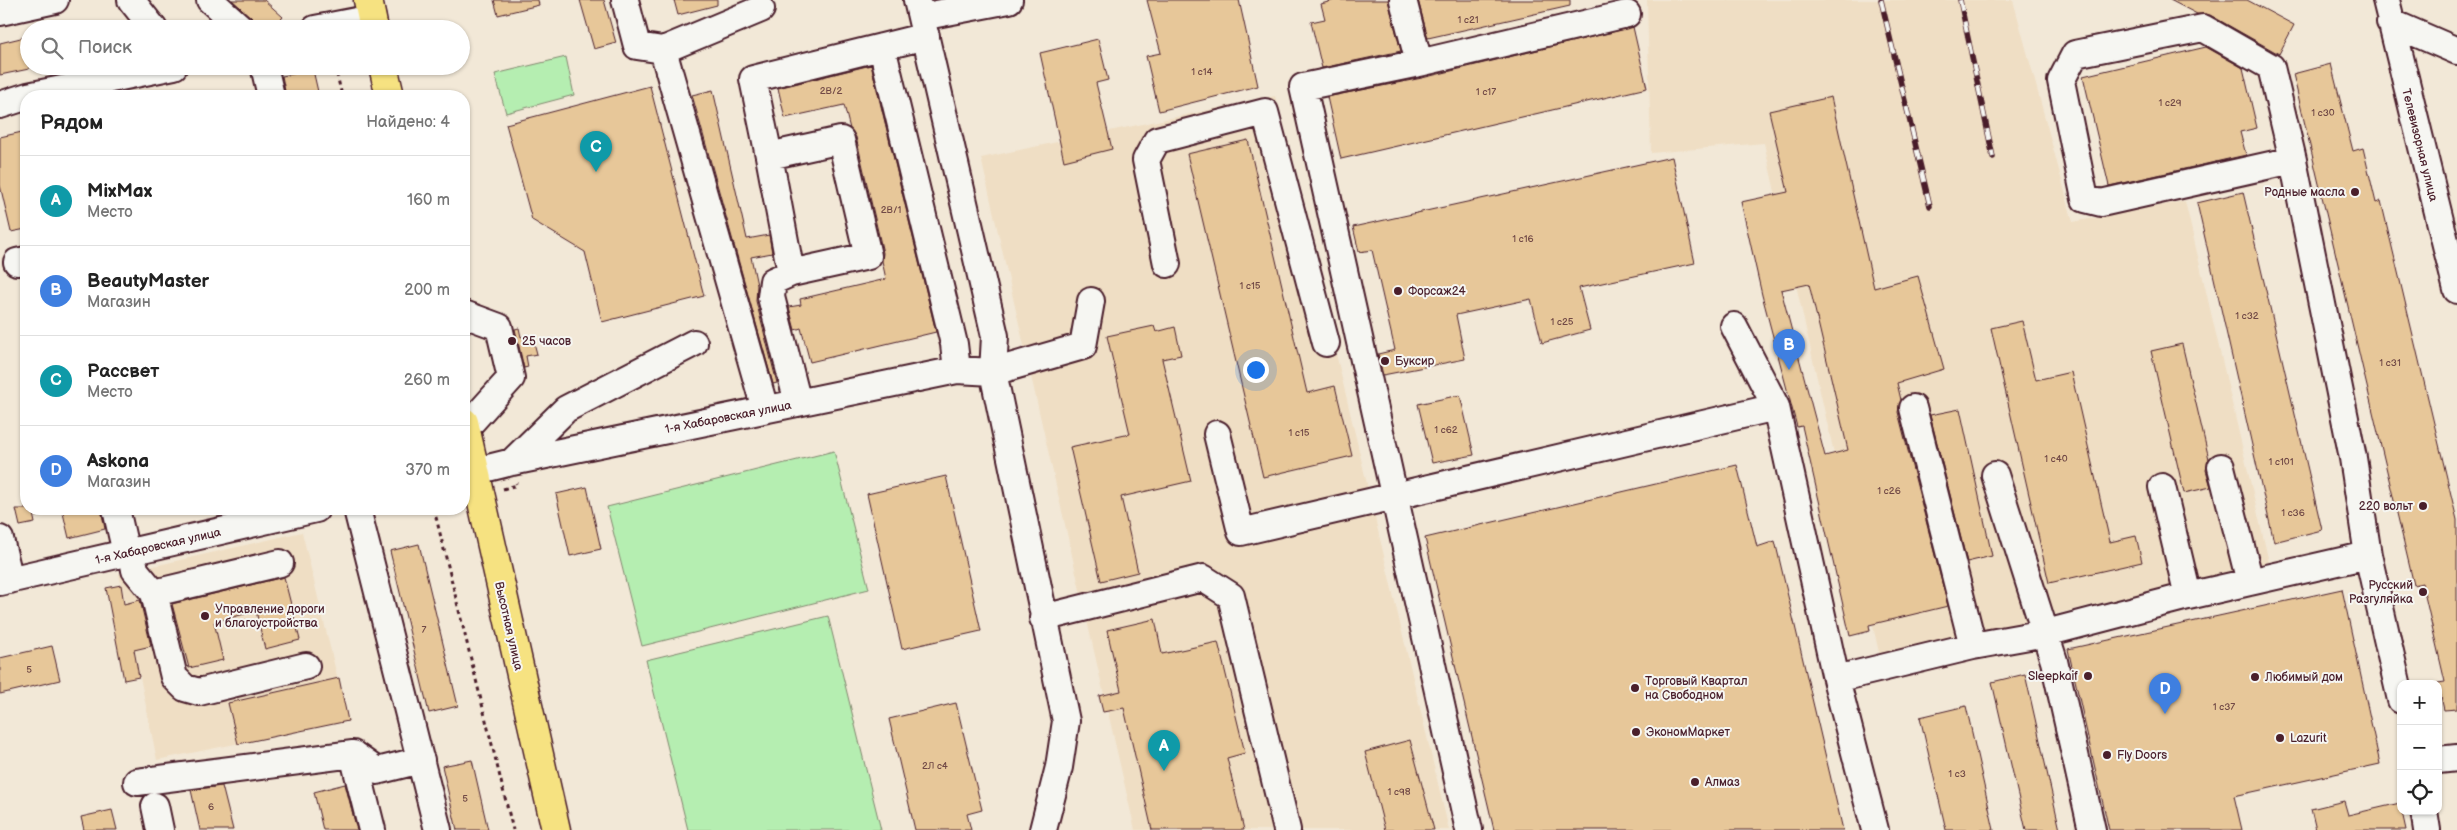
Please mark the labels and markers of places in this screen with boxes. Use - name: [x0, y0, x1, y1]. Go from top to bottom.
- pin: C: [580, 131, 612, 172]
- place label: Родные масла: [2264, 185, 2345, 200]
- marker: Родные масла: [2349, 186, 2361, 198]
- place label: Форсаж24: [1408, 284, 1467, 299]
- marker: Форсаж24: [1392, 285, 1404, 297]
- pin: B: [1773, 329, 1805, 370]
- place label: 25 часов: [522, 334, 572, 349]
- marker: 25 часов: [506, 335, 518, 347]
- place label: Буксир: [1395, 354, 1435, 369]
- marker: Буксир: [1379, 355, 1391, 367]
- place label: 220 вольт: [2359, 499, 2413, 514]
- marker: 220 вольт: [2417, 500, 2429, 512]
- place label: Русский Разгуляйка: [2349, 578, 2413, 607]
- marker: Русский Разгуляйка: [2417, 586, 2429, 598]
- place label: Управление дороги и благоустройства: [215, 602, 325, 631]
- marker: Управление дороги и благоустройства: [199, 610, 211, 622]
- place label: Sleepkaif: [2028, 669, 2078, 684]
- marker: Sleepkaif: [2082, 670, 2094, 682]
- place label: Любимый дом: [2264, 670, 2343, 685]
- marker: Любимый дом: [2249, 671, 2261, 683]
- pin: D: [2149, 673, 2181, 714]
- place label: Торговый Квартал на Свободном: [1645, 674, 1748, 703]
- marker: Торговый Квартал на Свободном: [1629, 682, 1641, 694]
- place label: ЭкономМаркет: [1646, 725, 1731, 740]
- marker: ЭкономМаркет: [1630, 726, 1642, 738]
- pin: A: [1148, 730, 1180, 771]
- place label: Lazurit: [2290, 731, 2327, 746]
- marker: Lazurit: [2274, 732, 2286, 744]
- place label: Fly Doors: [2117, 748, 2167, 763]
- marker: Fly Doors: [2101, 749, 2113, 761]
- place label: Алмаз: [1704, 775, 1740, 790]
- marker: Алмаз: [1689, 776, 1701, 788]

